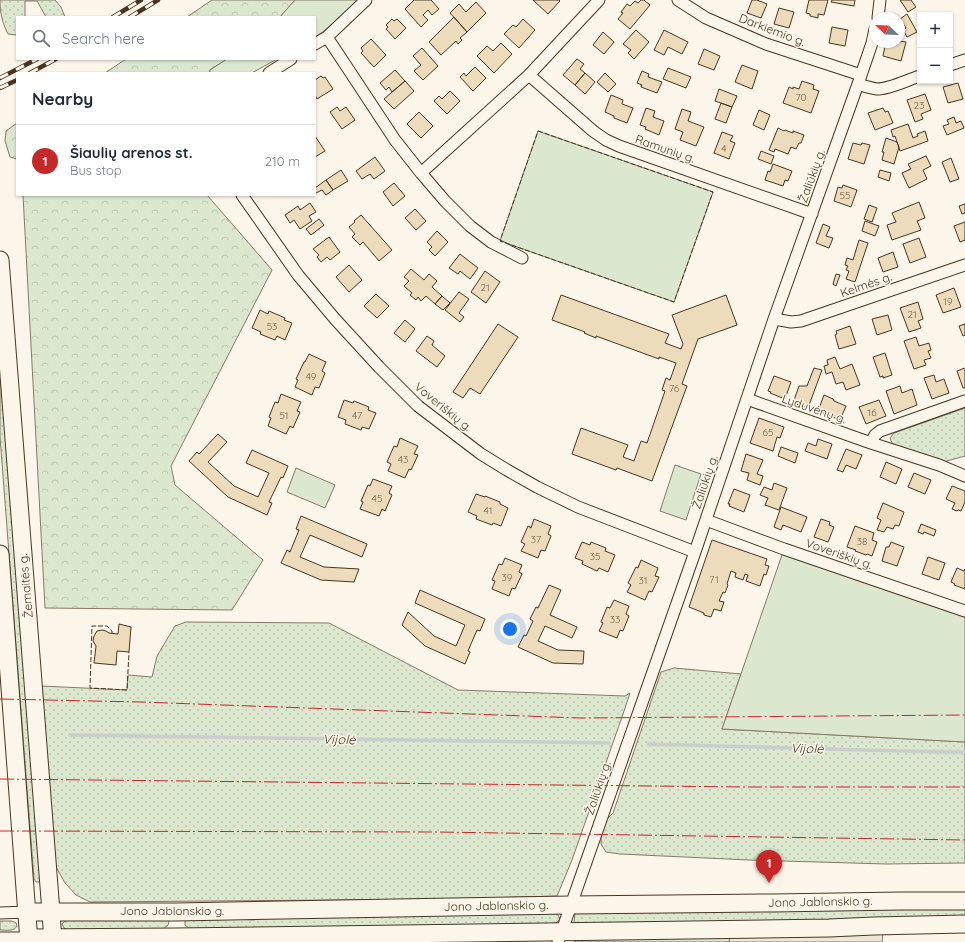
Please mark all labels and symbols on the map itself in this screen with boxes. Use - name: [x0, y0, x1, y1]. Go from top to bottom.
- street label: Darkiemio g.: [737, 10, 808, 49]
- north arrow: [869, 12, 905, 48]
- house number: 70: [795, 91, 807, 104]
- house number: 23: [914, 99, 924, 112]
- street label: Ramunių g.: [633, 131, 697, 166]
- house number: 4: [721, 142, 727, 155]
- street label: Žaliūkių g.: [795, 147, 828, 205]
- house number: 55: [840, 189, 850, 202]
- street label: Kelmės g.: [838, 269, 894, 300]
- house number: 21: [480, 281, 490, 294]
- house number: 19: [943, 295, 953, 308]
- house number: 21: [907, 308, 917, 321]
- house number: 53: [267, 320, 277, 333]
- house number: 49: [306, 370, 317, 383]
- street label: Voveriškių g.: [412, 379, 475, 434]
- house number: 76: [669, 382, 680, 395]
- street label: Lyduvėnų g.: [780, 391, 848, 427]
- house number: 16: [867, 406, 877, 419]
- house number: 51: [279, 409, 289, 422]
- house number: 47: [352, 409, 362, 422]
- house number: 65: [763, 426, 773, 439]
- house number: 43: [398, 453, 408, 466]
- street label: Žaliūkių g.: [688, 453, 721, 511]
- house number: 45: [372, 492, 382, 505]
- house number: 41: [484, 504, 492, 517]
- house number: 37: [531, 533, 541, 546]
- street label: Voveriškių g.: [804, 535, 874, 572]
- house number: 38: [857, 535, 867, 548]
- house number: 35: [590, 550, 600, 563]
- street label: Žemaitės g.: [15, 553, 36, 619]
- house number: 39: [502, 571, 513, 584]
- house number: 71: [709, 573, 719, 586]
- house number: 31: [639, 574, 647, 587]
- house number: 33: [610, 613, 620, 626]
- your location: [500, 619, 520, 639]
- water label: Vijolė: [322, 731, 356, 747]
- water label: Vijolė: [790, 740, 824, 756]
- street label: Žaliūkių g.: [581, 759, 614, 817]
- pin: 1: [756, 850, 782, 883]
- street label: Jono Jablonskio g.: [768, 893, 872, 910]
- street label: Jono Jablonskio g.: [444, 897, 548, 914]
- street label: Jono Jablonskio g.: [120, 903, 224, 918]

